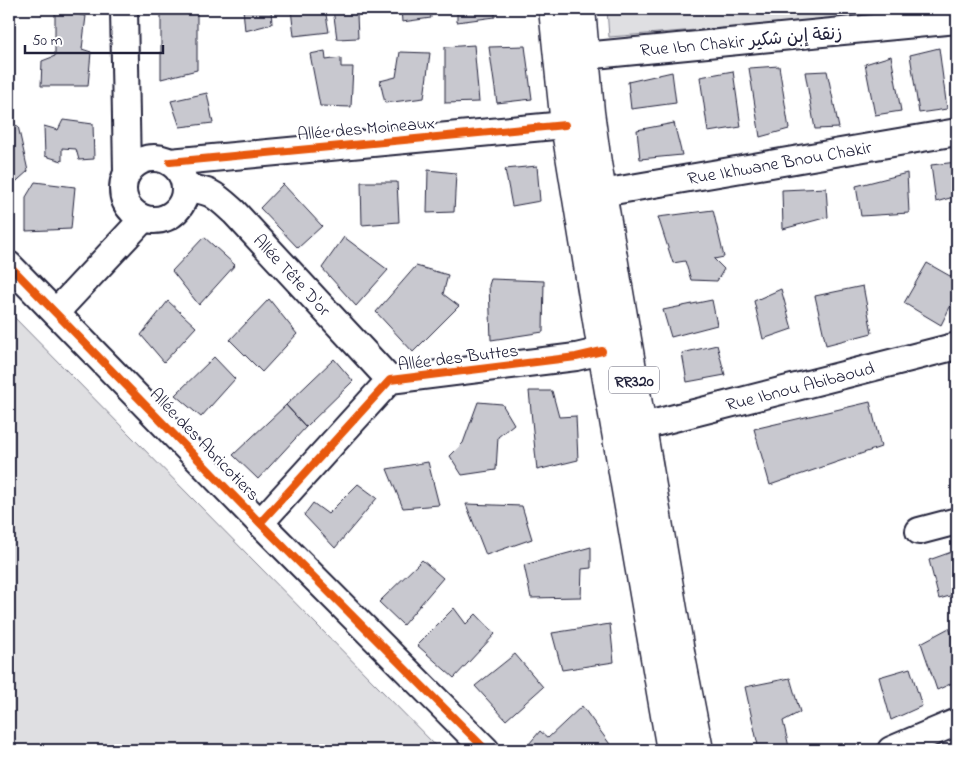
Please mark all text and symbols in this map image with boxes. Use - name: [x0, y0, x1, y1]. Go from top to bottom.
- street label: Rue Ibn Chakir زنقة إبن شكير: [639, 21, 843, 65]
- scale bar: [25, 22, 162, 54]
- text: 50 m: [32, 30, 63, 52]
- street label: Allée des Moineaux: [296, 111, 436, 149]
- street label: Rue Ikhwane Bnou Chakir: [686, 136, 874, 193]
- street label: Allée Tête D'or: [246, 229, 336, 324]
- street label: Allée des Buttes: [396, 339, 520, 379]
- street label: Rue Ibnou Abibaoud: [723, 357, 878, 419]
- road number: RR320: [609, 366, 659, 394]
- street label: Allée des Abricotiers: [143, 383, 264, 508]

